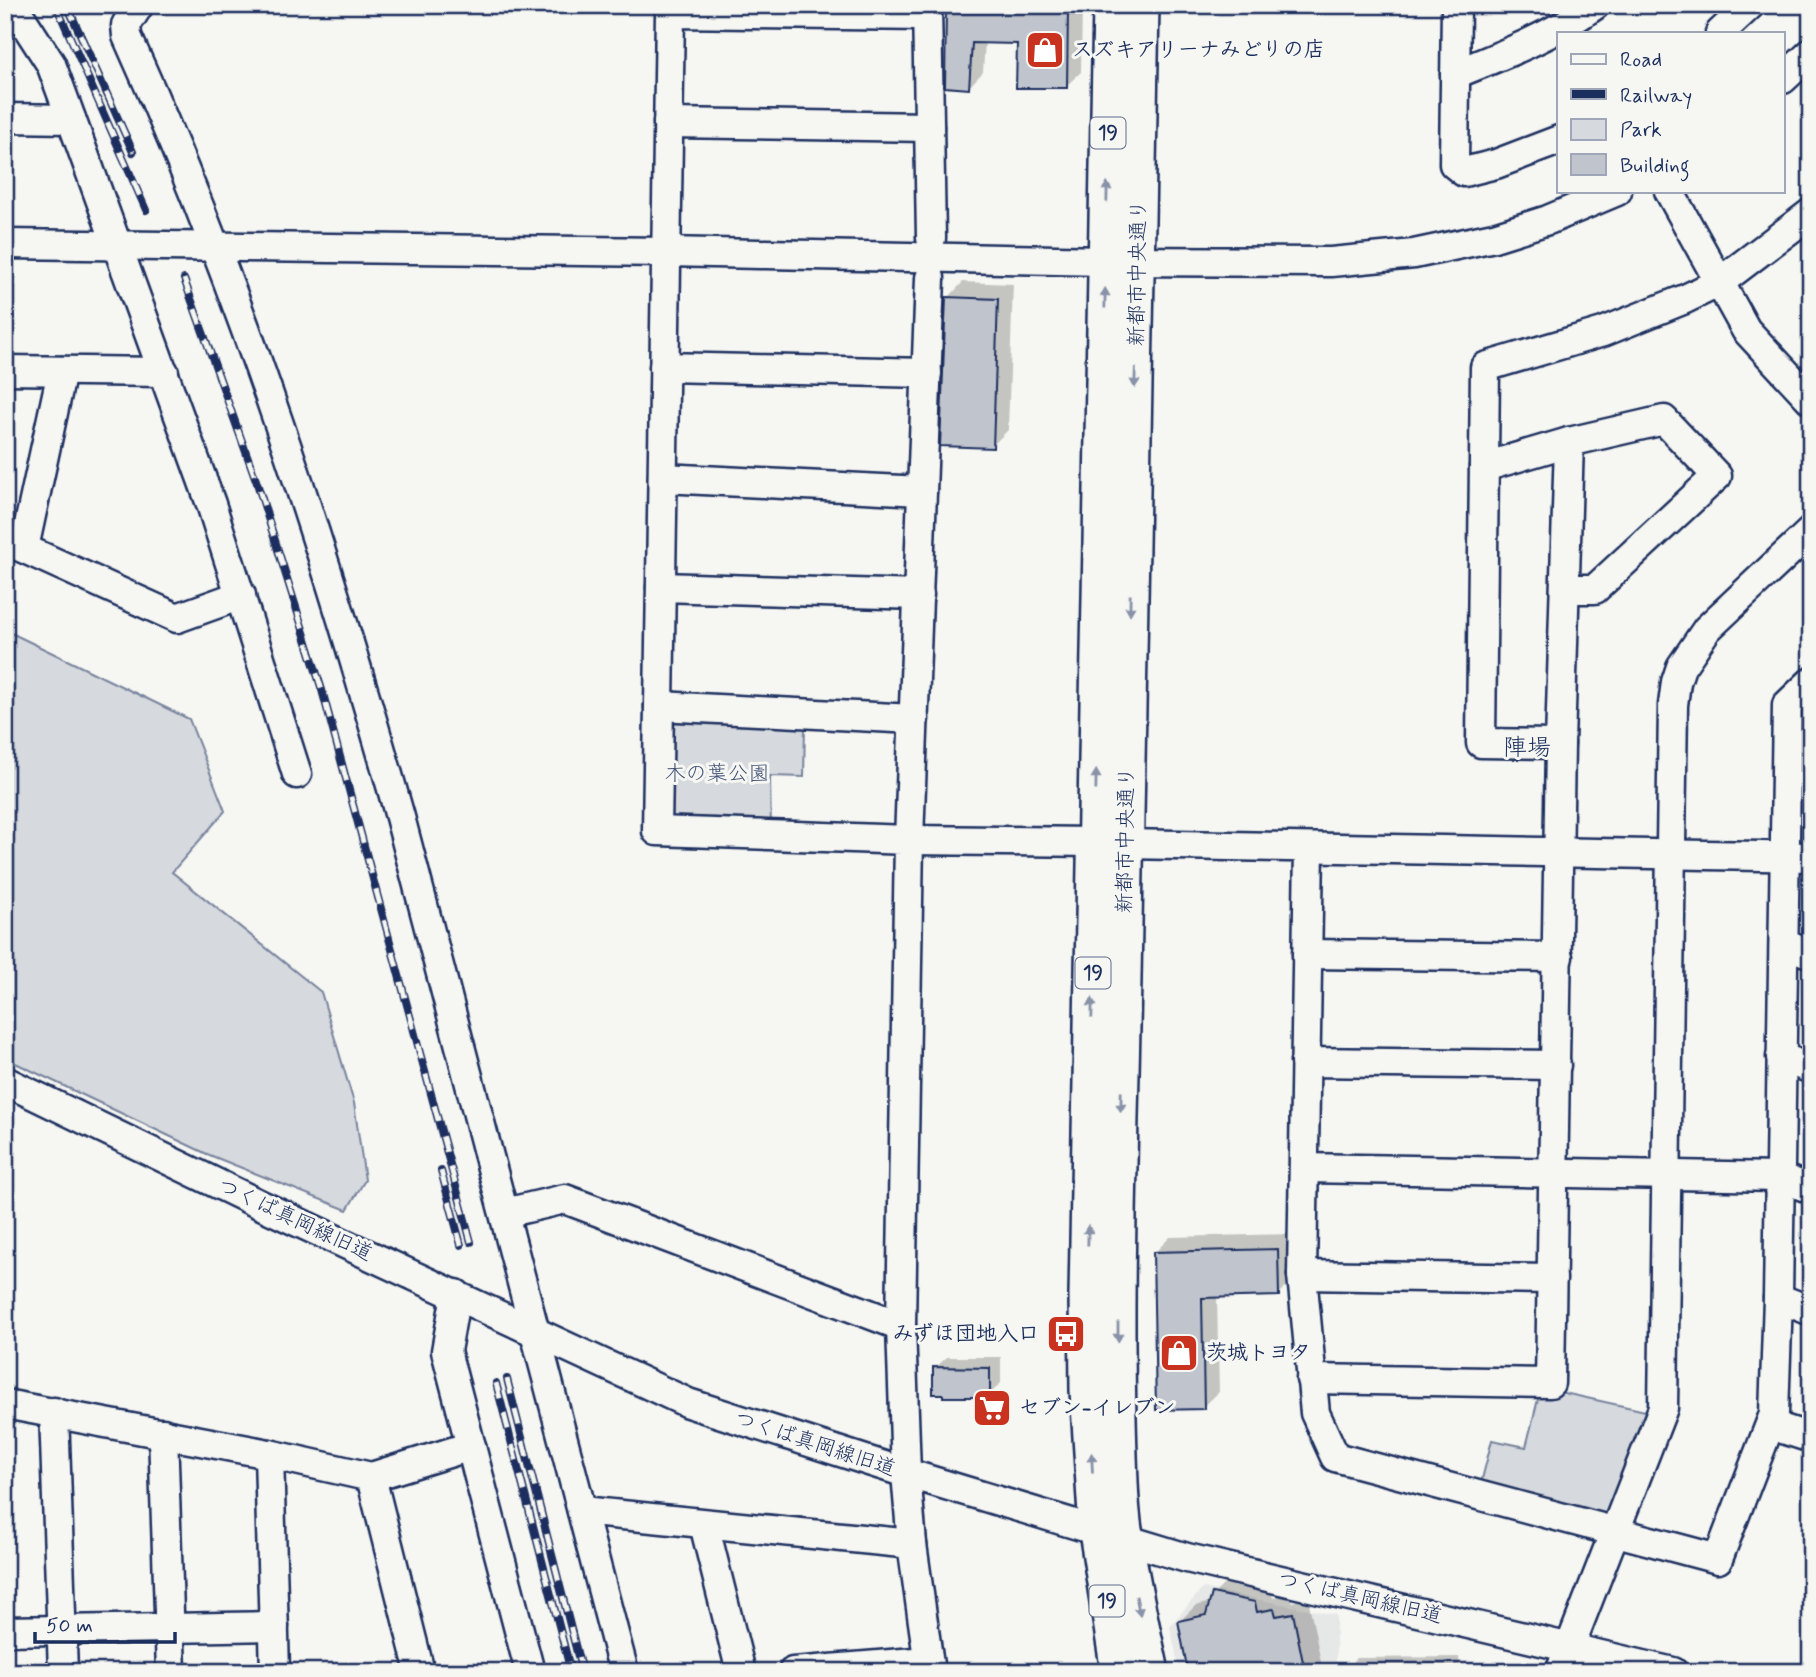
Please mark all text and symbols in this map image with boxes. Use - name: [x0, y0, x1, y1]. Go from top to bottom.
- shop icon: スズキアリーナみどりの店: [1024, 29, 1066, 71]
- legend: [1557, 32, 1784, 192]
- place label: スズキアリーナみどりの店: [1072, 36, 1325, 64]
- text: Road: [1620, 46, 1662, 74]
- text: Railway: [1620, 82, 1692, 110]
- text: Park: [1620, 116, 1662, 144]
- road number: 19: [1090, 118, 1126, 148]
- text: Building: [1620, 152, 1690, 182]
- one-way arrow: [1101, 181, 1112, 203]
- street label: 新都市中央通り: [1123, 199, 1153, 347]
- one-way arrow: [1099, 287, 1110, 309]
- one-way arrow: [1130, 367, 1141, 389]
- one-way arrow: [1124, 595, 1136, 617]
- district label: 陣場: [1503, 733, 1551, 764]
- park label: 木の葉公園: [665, 760, 770, 788]
- street label: 新都市中央通り: [1111, 766, 1141, 914]
- one-way arrow: [1091, 769, 1102, 791]
- road number: 19: [1076, 958, 1110, 988]
- one-way arrow: [1086, 997, 1098, 1019]
- one-way arrow: [1115, 1092, 1126, 1114]
- street label: つくば真岡線旧道: [213, 1172, 377, 1268]
- one-way arrow: [1082, 1224, 1094, 1246]
- bus stop icon: みずほ団地入口: [1045, 1313, 1087, 1355]
- place label: みずほ団地入口: [892, 1320, 1039, 1348]
- one-way arrow: [1112, 1321, 1124, 1343]
- shop icon: 茨城トヨタ: [1158, 1332, 1200, 1374]
- place label: 茨城トヨタ: [1206, 1339, 1311, 1367]
- supermarket icon: セブン-イレブン: [971, 1387, 1013, 1429]
- place label: セブン-イレブン: [1019, 1394, 1175, 1422]
- street label: つくば真岡線旧道: [731, 1405, 899, 1483]
- one-way arrow: [1086, 1452, 1097, 1474]
- street label: つくば真岡線旧道: [1275, 1565, 1445, 1631]
- road number: 19: [1090, 1586, 1124, 1616]
- one-way arrow: [1133, 1595, 1144, 1617]
- scale bar: [35, 1600, 175, 1644]
- text: 50 m: [46, 1612, 93, 1640]

